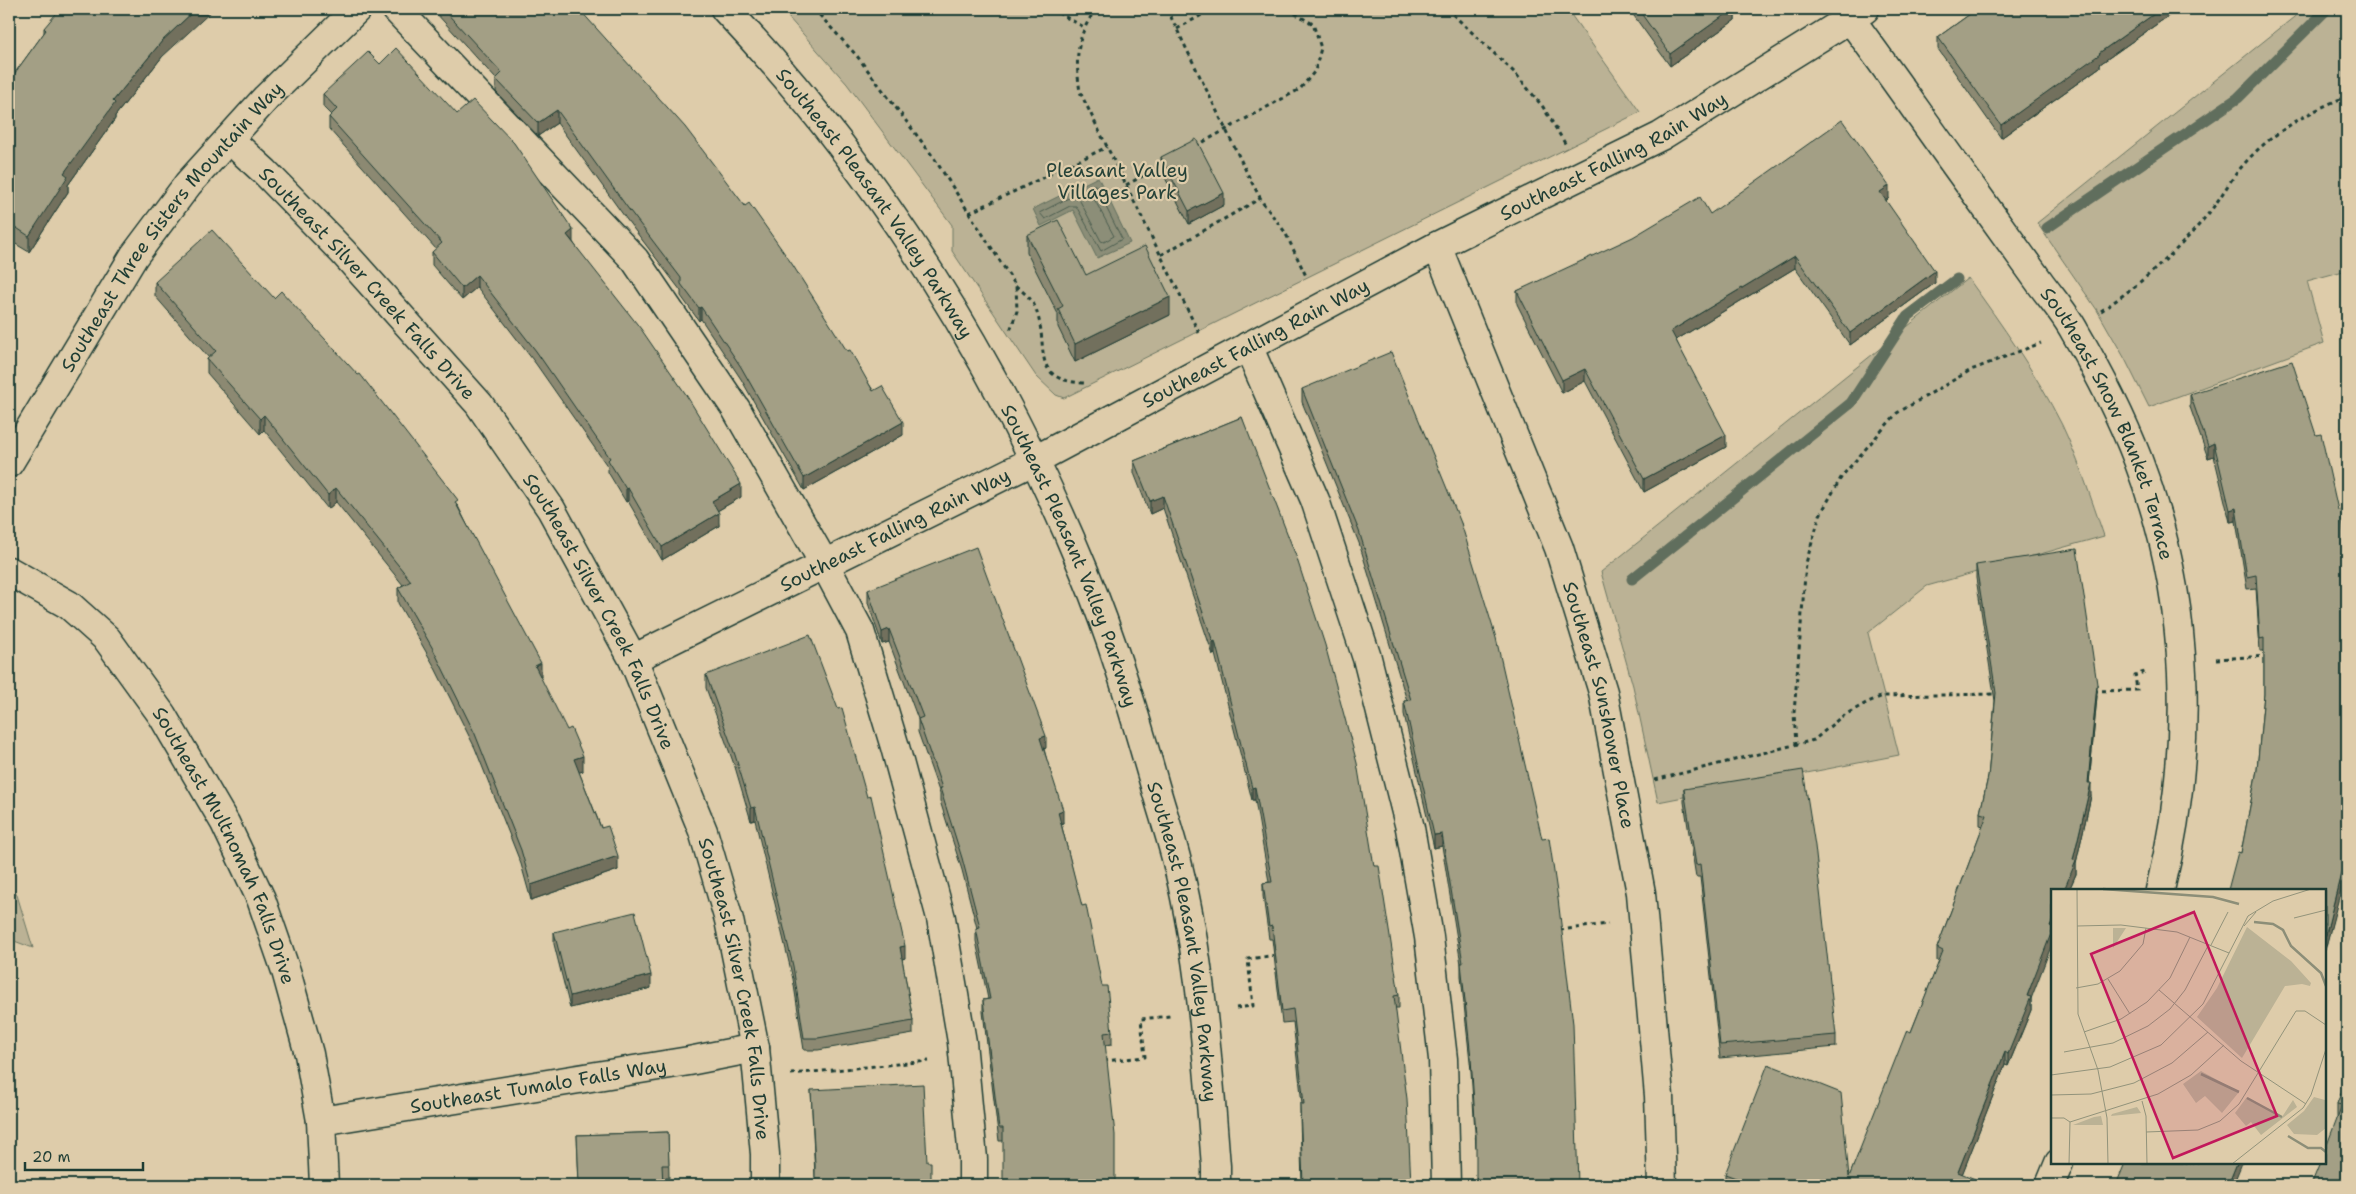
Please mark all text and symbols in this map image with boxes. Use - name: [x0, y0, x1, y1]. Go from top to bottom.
- street label: Southeast Pleasant Valley Parkway: [771, 63, 979, 343]
- street label: Southeast Three Sisters Mountain Way: [55, 76, 289, 376]
- street label: Southeast Falling Rain Way: [1495, 86, 1732, 226]
- park label: Pleasant Valley Villages Park: [1046, 158, 1188, 205]
- street label: Southeast Silver Creek Falls Drive: [254, 161, 481, 405]
- street label: Southeast Falling Rain Way: [1137, 272, 1373, 413]
- street label: Southeast Snow Blanket Terrace: [2035, 282, 2180, 562]
- street label: Southeast Pleasant Valley Parkway: [996, 400, 1144, 710]
- street label: Southeast Falling Rain Way: [775, 462, 1014, 597]
- street label: Southeast Silver Creek Falls Drive: [517, 468, 681, 753]
- street label: Southeast Sunshower Place: [1557, 578, 1641, 831]
- street label: Southeast Multnomah Falls Drive: [147, 701, 302, 987]
- street label: Southeast Pleasant Valley Parkway: [1142, 778, 1223, 1103]
- street label: Southeast Silver Creek Falls Drive: [693, 834, 776, 1141]
- inset map: [2051, 889, 2326, 1164]
- street label: Southeast Tumalo Falls Way: [408, 1052, 668, 1119]
- scale bar: [25, 1139, 142, 1171]
- text: 20 m: [32, 1147, 71, 1167]

